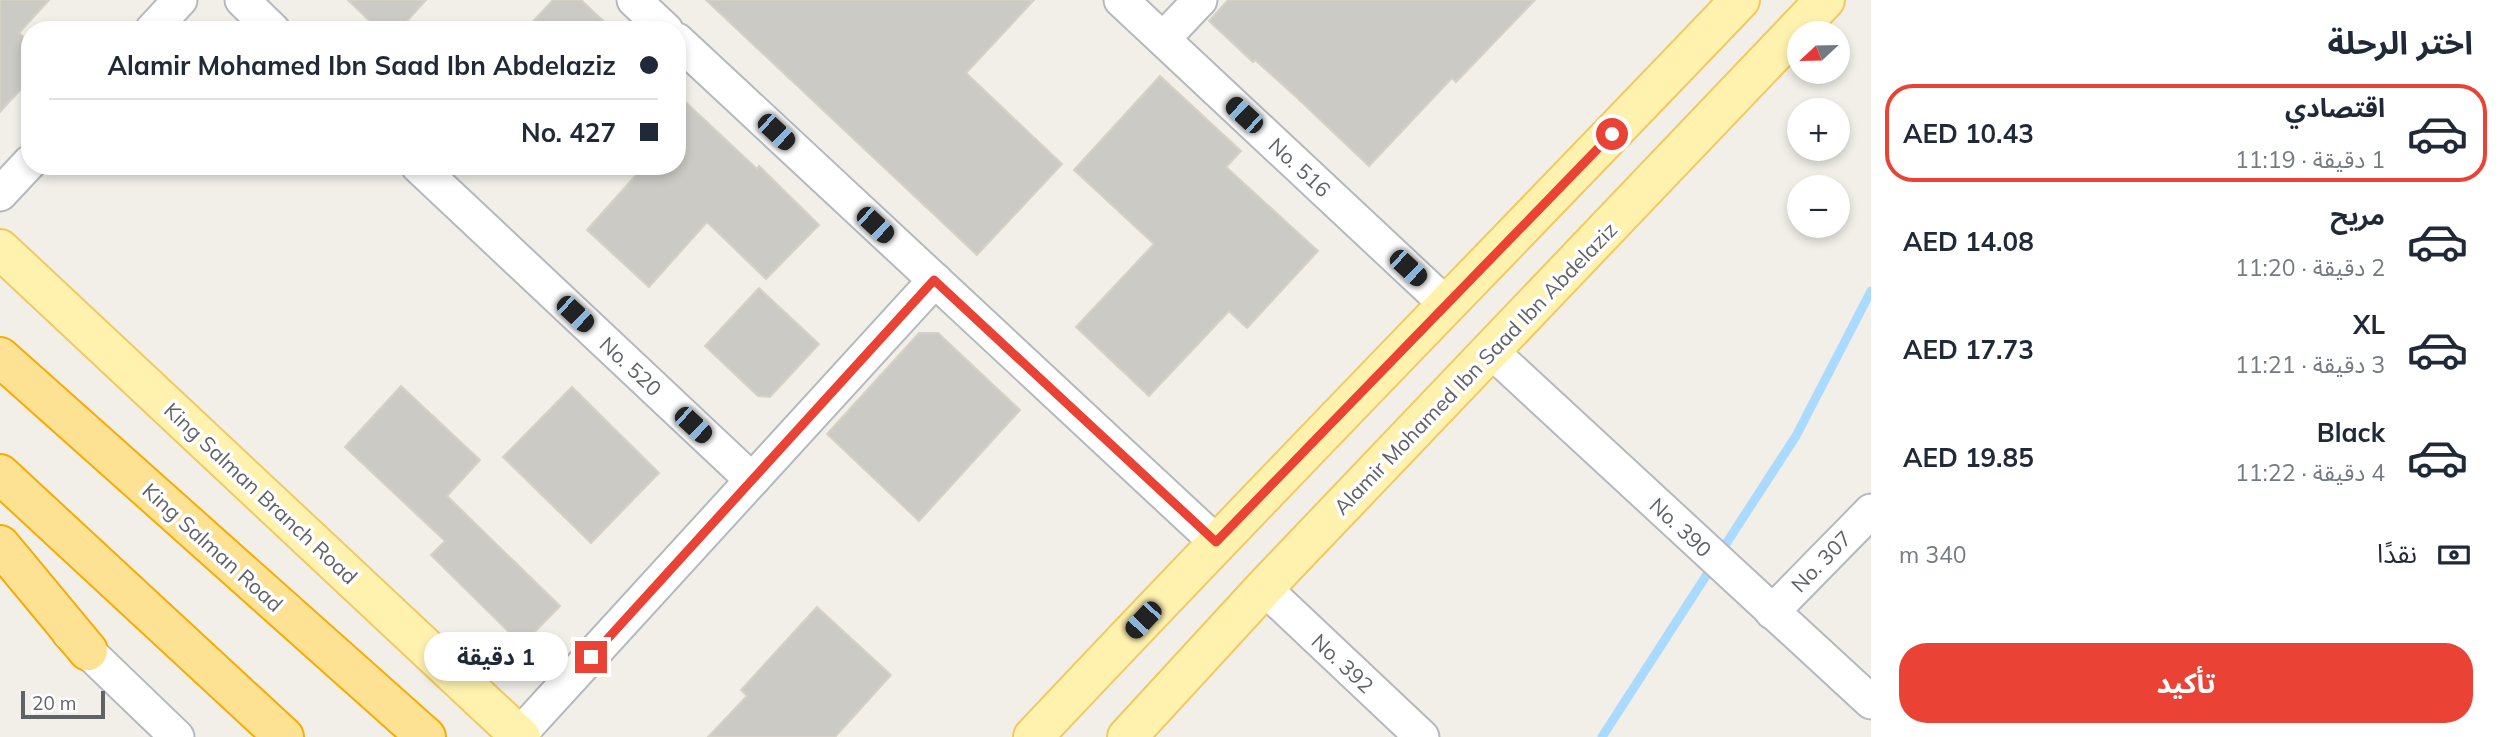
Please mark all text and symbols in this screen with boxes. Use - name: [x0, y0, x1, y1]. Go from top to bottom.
- north arrow: [1787, 21, 1850, 84]
- map controls: [1787, 21, 1850, 238]
- text: اختر الرحلة: [2328, 22, 2473, 62]
- text: Alamir Mohamed Ibn Saad Ibn Abdelaziz: [108, 49, 616, 82]
- text: اقتصادي: [2285, 91, 2385, 124]
- car: [1222, 93, 1267, 137]
- button: +: [1787, 98, 1850, 161]
- icon: car: [2406, 102, 2469, 165]
- car: [754, 110, 799, 154]
- text: No. 427: [521, 116, 616, 149]
- text: AED 10.43: [1903, 117, 2034, 150]
- route start: [1596, 118, 1628, 150]
- street label: No. 516: [1264, 132, 1336, 202]
- text: 1 دقيقة · 11:19: [2235, 145, 2385, 174]
- button: −: [1787, 175, 1850, 238]
- text: مريح: [2330, 199, 2385, 232]
- car: [853, 203, 898, 247]
- icon: car: [2406, 210, 2469, 273]
- street label: Alamir Mohamed Ibn Saad Ibn Abdelaziz: [1328, 216, 1622, 520]
- text: AED 14.08: [1903, 225, 2034, 258]
- car: [1386, 246, 1431, 290]
- text: 2 دقيقة · 11:20: [2235, 253, 2385, 282]
- car: [553, 292, 598, 336]
- text: XL: [2353, 308, 2385, 341]
- icon: car: [2406, 318, 2469, 381]
- street label: No. 520: [595, 331, 667, 401]
- text: AED 17.73: [1903, 333, 2034, 366]
- text: 3 دقيقة · 11:21: [2235, 350, 2385, 379]
- street label: King Salman Branch Road: [159, 397, 363, 589]
- car: [671, 403, 716, 447]
- text: Black: [2317, 416, 2385, 449]
- icon: car: [2406, 426, 2469, 489]
- text: AED 19.85: [1903, 441, 2034, 474]
- text: 4 دقيقة · 11:22: [2235, 458, 2385, 487]
- street label: King Salman Road: [138, 477, 288, 617]
- street label: No. 390: [1645, 492, 1717, 562]
- street label: No. 307: [1785, 525, 1857, 597]
- icon: cash: [2435, 536, 2473, 574]
- text: نقدًا: [2377, 537, 2417, 570]
- text: 340 m: [1899, 540, 1967, 569]
- car: [1121, 597, 1166, 643]
- street label: No. 392: [1307, 628, 1379, 698]
- callout: 1 دقيقة: [423, 632, 566, 682]
- route end: [575, 641, 607, 673]
- text: 1 دقيقة: [457, 642, 535, 671]
- button: تأكيد: [1899, 643, 2473, 723]
- scale bar: [21, 688, 105, 720]
- text: 20 m: [32, 691, 76, 715]

